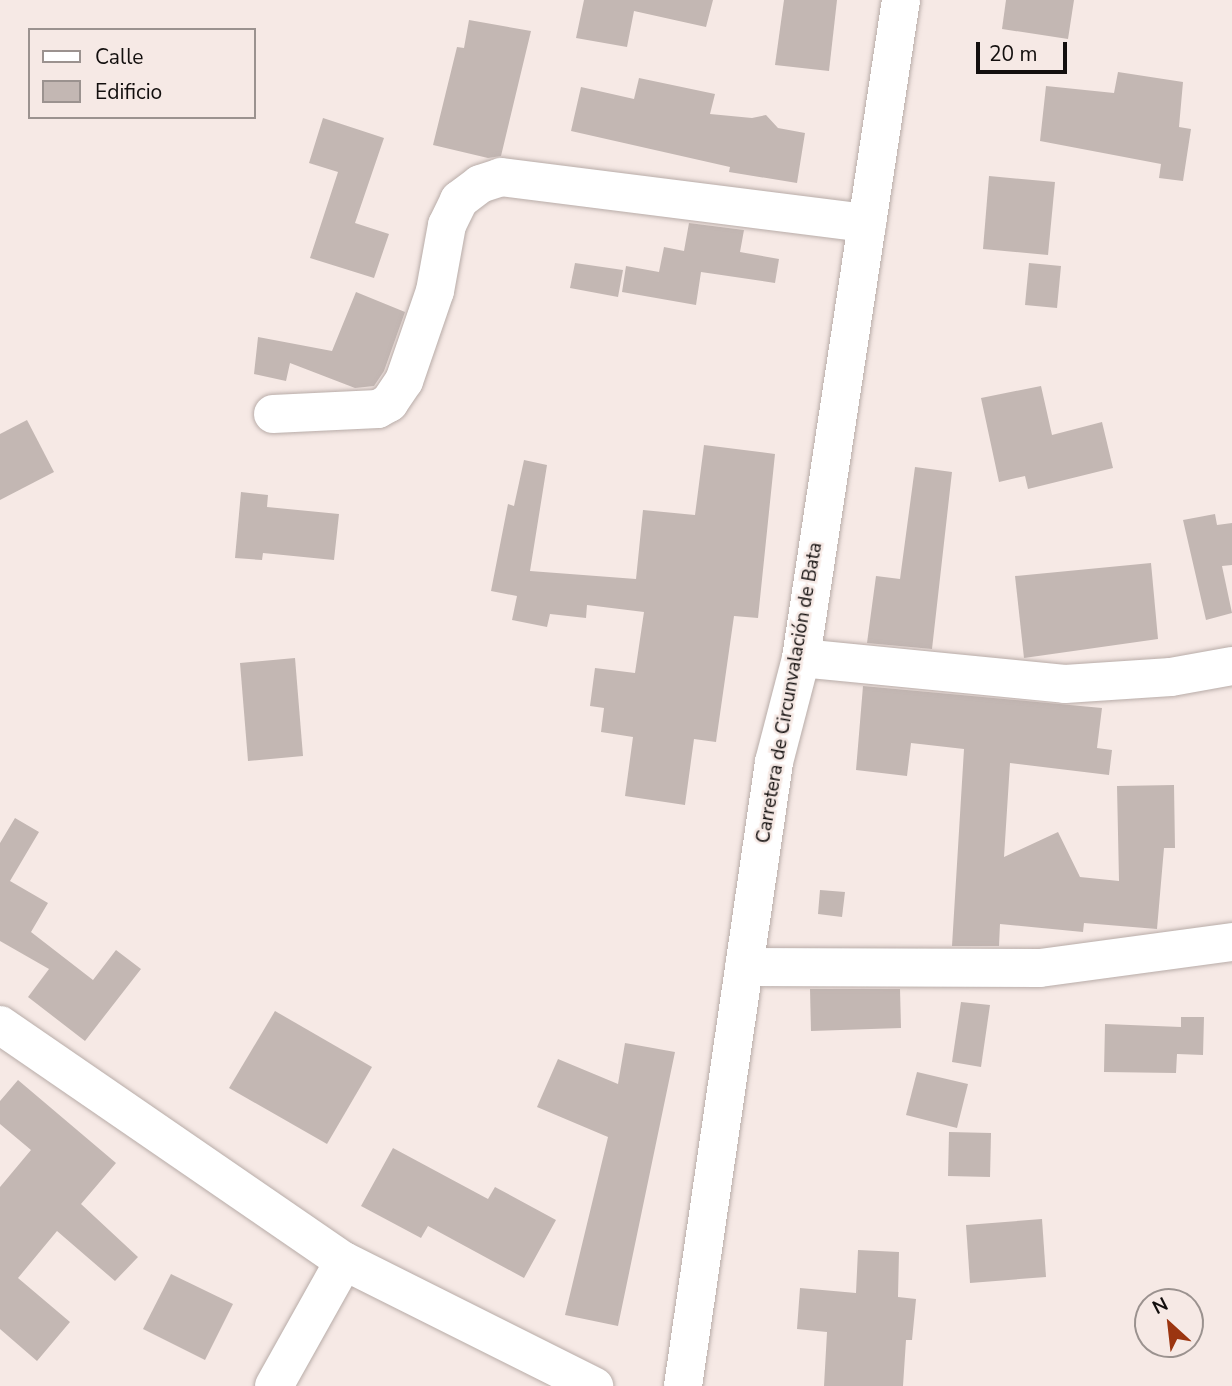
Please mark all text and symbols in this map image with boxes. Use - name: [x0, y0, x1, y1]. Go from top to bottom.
- legend: [28, 28, 256, 119]
- scale bar: [980, 28, 1071, 72]
- text: 20 m: [989, 40, 1038, 68]
- text: Calle: [95, 43, 143, 71]
- text: Edificio: [95, 78, 162, 106]
- street label: Carretera de Circunvalación de Bata: [752, 541, 828, 845]
- north arrow: [1134, 1288, 1204, 1358]
- text: N: [1148, 1291, 1173, 1321]

